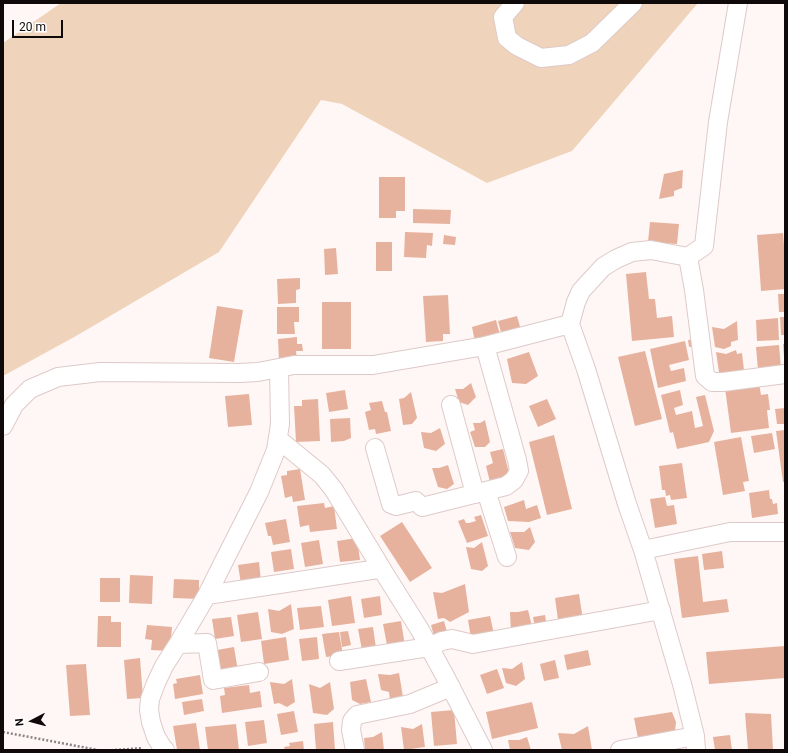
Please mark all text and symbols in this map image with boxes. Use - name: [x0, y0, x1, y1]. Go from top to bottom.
- scale bar: [14, 12, 65, 38]
- text: 20 m: [19, 20, 46, 34]
- north arrow: [12, 701, 52, 741]
- text: N: [13, 718, 26, 727]

